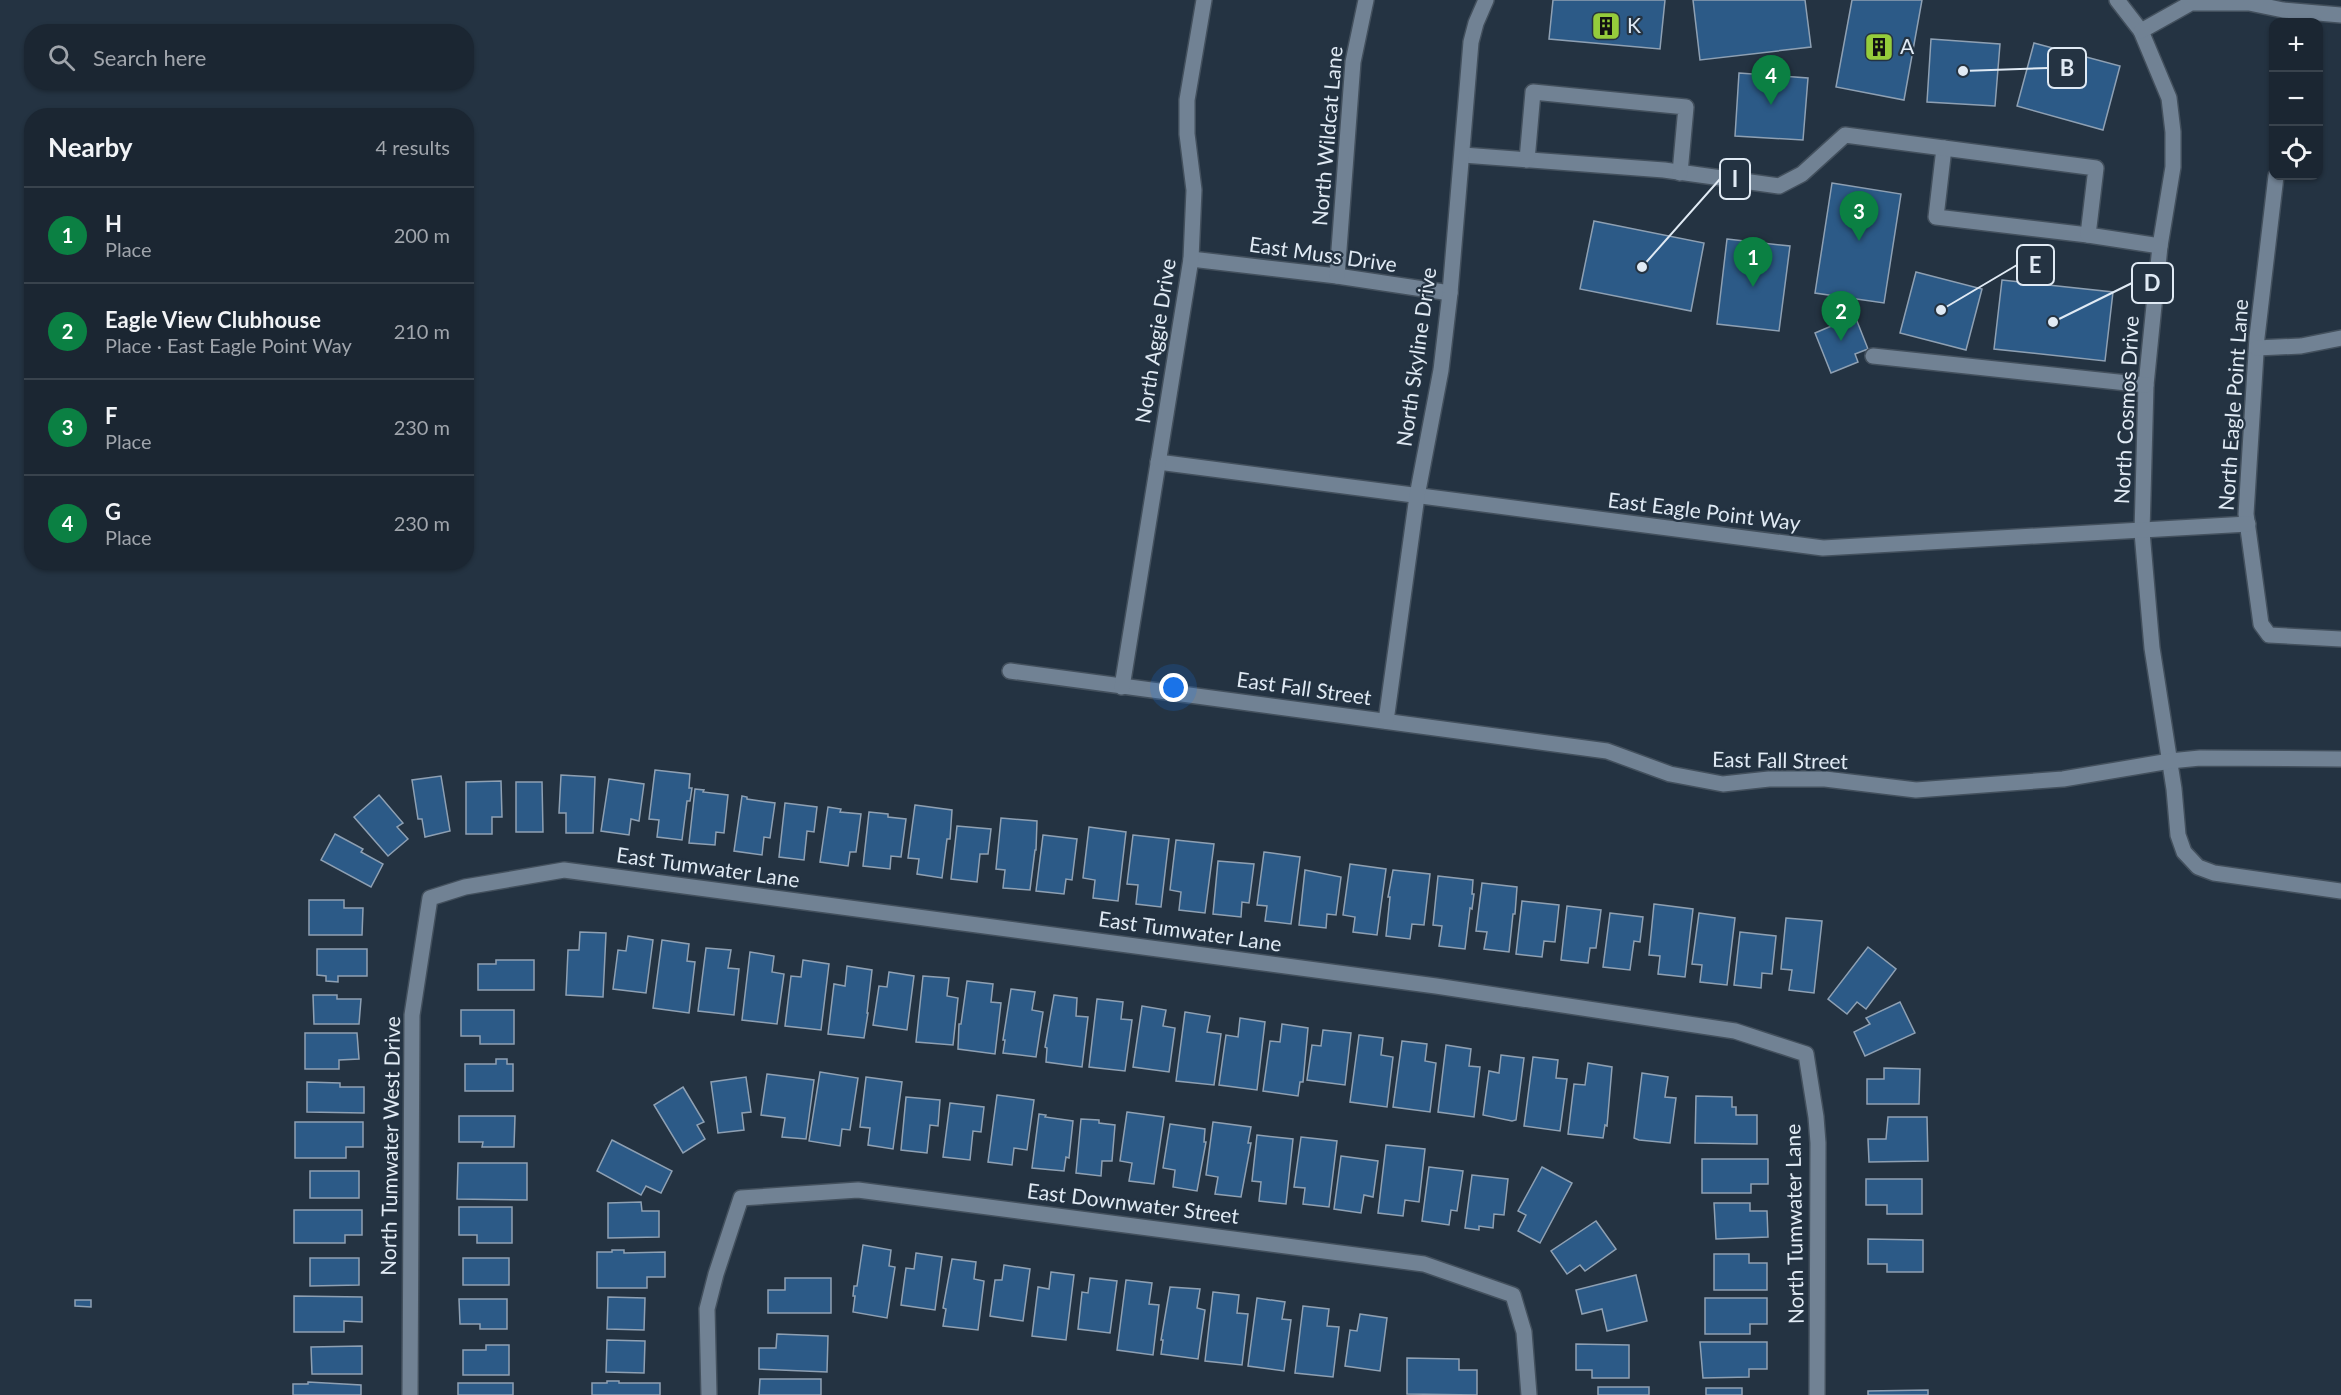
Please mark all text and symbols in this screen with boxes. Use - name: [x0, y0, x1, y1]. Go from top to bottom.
- building icon: K: [1590, 10, 1622, 42]
- place label: K: [1627, 12, 1641, 37]
- map controls: [2269, 18, 2323, 180]
- button: +: [2269, 18, 2323, 72]
- search box: [24, 24, 474, 90]
- building icon: A: [1863, 31, 1895, 63]
- place label: A: [1900, 33, 1915, 58]
- icon: search: [45, 41, 78, 74]
- text: Search here: [93, 44, 206, 71]
- street label: North Wildcat Lane: [1306, 45, 1347, 227]
- callout: B: [2048, 48, 2086, 88]
- text: B: [2060, 54, 2074, 81]
- pin: 4: [1752, 56, 1790, 105]
- button: −: [2269, 72, 2323, 126]
- button: locate: [2269, 126, 2323, 180]
- text: Nearby: [48, 131, 133, 163]
- text: 4 results: [375, 135, 450, 159]
- callout: I: [1720, 159, 1750, 199]
- text: I: [1732, 165, 1738, 192]
- pin: 3: [1840, 192, 1878, 241]
- text: H: [105, 210, 122, 237]
- text: 1: [62, 223, 73, 247]
- text: 200 m: [394, 223, 450, 247]
- street label: East Muss Drive: [1248, 231, 1399, 276]
- text: Place: [105, 237, 152, 261]
- pin: 1: [1734, 238, 1772, 287]
- callout: E: [2017, 245, 2054, 285]
- text: E: [2029, 251, 2041, 278]
- street label: North Aggie Drive: [1129, 256, 1180, 425]
- callout: D: [2132, 263, 2173, 303]
- street label: North Skyline Drive: [1391, 266, 1440, 448]
- text: D: [2144, 269, 2160, 296]
- pin: 2: [1822, 292, 1860, 341]
- street label: North Eagle Point Lane: [2213, 298, 2252, 512]
- text: Eagle View Clubhouse: [105, 306, 321, 333]
- street label: North Cosmos Drive: [2108, 315, 2143, 505]
- text: 2: [62, 319, 73, 343]
- text: 210 m: [394, 319, 450, 343]
- text: Place · East Eagle Point Way: [105, 333, 352, 357]
- text: F: [105, 402, 117, 429]
- text: 3: [62, 415, 73, 439]
- text: 230 m: [394, 415, 450, 439]
- text: Place: [105, 429, 152, 453]
- street label: East Eagle Point Way: [1606, 486, 1802, 535]
- text: G: [105, 498, 121, 525]
- text: 4: [62, 511, 73, 535]
- text: 230 m: [394, 511, 450, 535]
- text: Place: [105, 525, 152, 549]
- street label: East Fall Street: [1235, 666, 1374, 709]
- your location: [1159, 673, 1188, 702]
- street label: East Fall Street: [1712, 746, 1849, 773]
- street label: East Tumwater Lane: [615, 841, 801, 892]
- street label: East Tumwater Lane: [1097, 905, 1283, 956]
- street label: North Tumwater West Drive: [375, 1016, 404, 1276]
- street label: North Tumwater Lane: [1779, 1124, 1808, 1324]
- street label: East Downwater Street: [1026, 1177, 1241, 1228]

